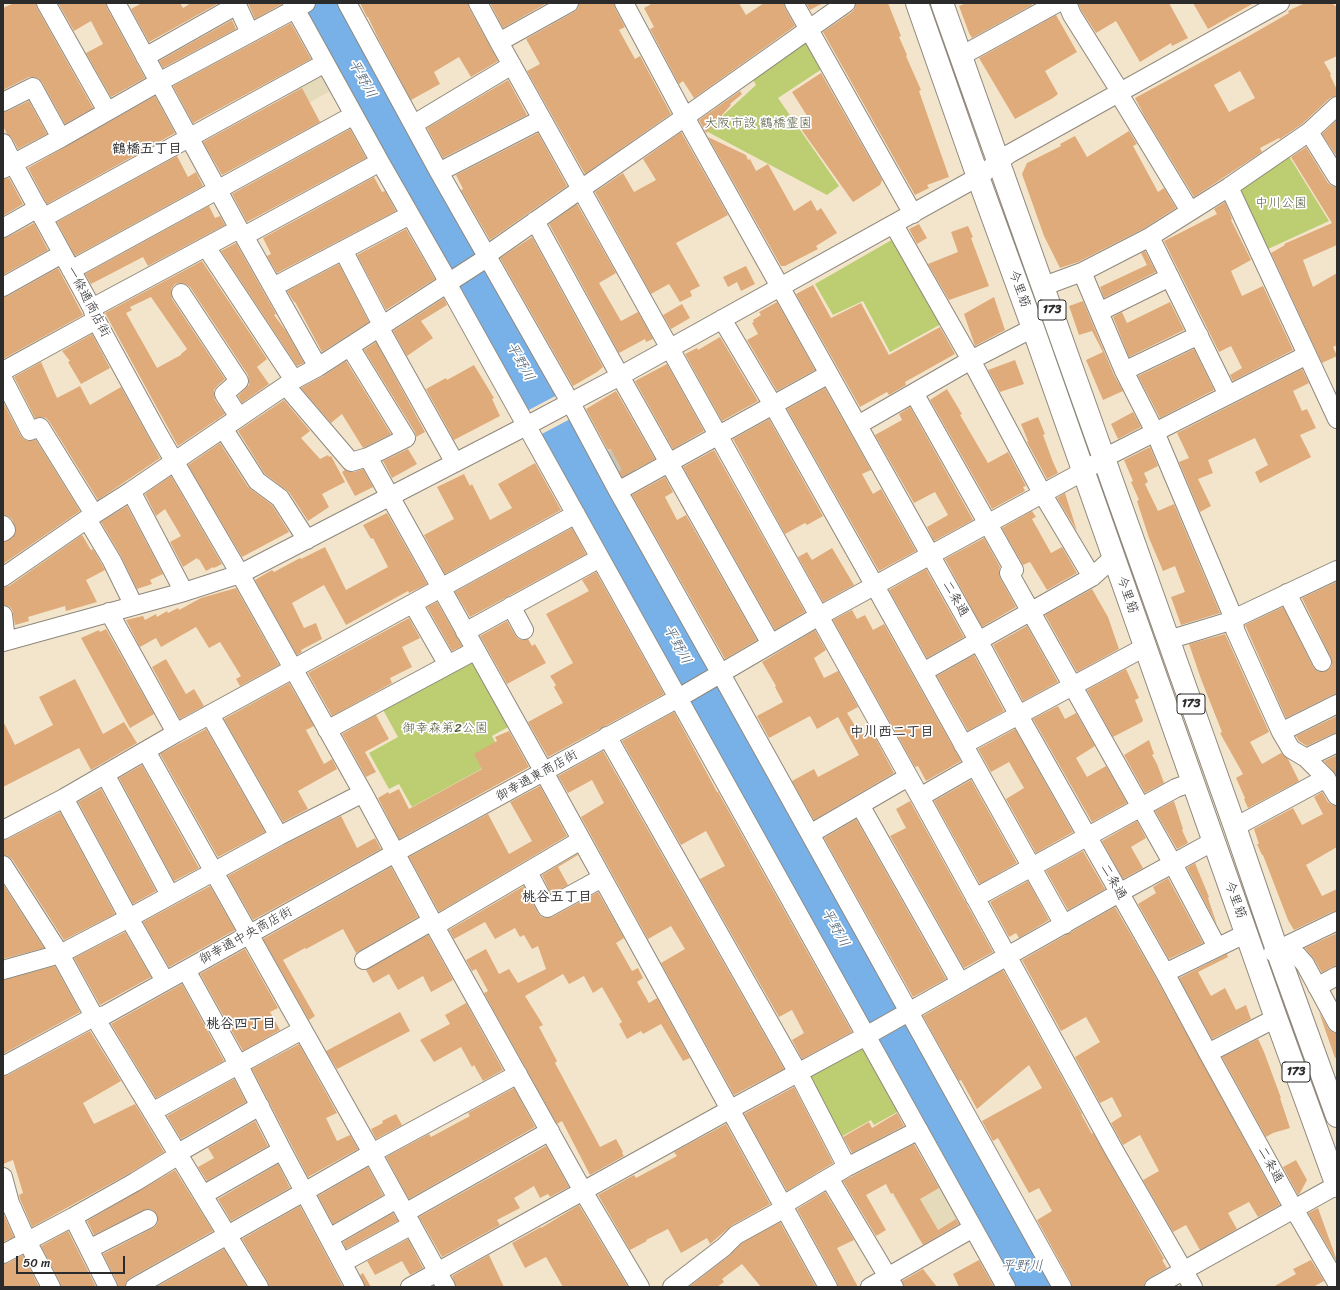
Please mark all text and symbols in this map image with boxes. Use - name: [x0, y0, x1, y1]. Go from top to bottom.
- water label: 平野川: [344, 57, 380, 101]
- park label: 大阪市設 鶴橋霊園: [704, 116, 812, 132]
- district label: 鶴橋五丁目: [112, 141, 182, 157]
- park label: 中川公園: [1255, 196, 1307, 212]
- street label: 一條通商店街: [63, 264, 113, 340]
- street label: 今里筋: [1005, 268, 1033, 310]
- road number: 173: [1038, 300, 1066, 320]
- water label: 平野川: [502, 340, 538, 384]
- street label: 今里筋: [1113, 574, 1141, 616]
- street label: 二条通: [938, 578, 972, 620]
- water label: 平野川: [659, 623, 695, 667]
- road number: 173: [1177, 694, 1205, 714]
- park label: 御幸森第2公園: [402, 721, 488, 737]
- district label: 中川西二丁目: [850, 724, 934, 740]
- street label: 御幸通東商店街: [493, 747, 581, 805]
- street label: 二条通: [1096, 861, 1130, 903]
- street label: 今里筋: [1221, 879, 1249, 921]
- district label: 桃谷五丁目: [522, 889, 592, 905]
- street label: 御幸通中央商店街: [197, 904, 295, 968]
- water label: 平野川: [817, 906, 853, 950]
- district label: 桃谷四丁目: [206, 1016, 276, 1032]
- road number: 173: [1282, 1062, 1310, 1082]
- street label: 二条通: [1254, 1144, 1286, 1186]
- scale bar: [18, 1248, 127, 1274]
- text: 50 m: [23, 1252, 50, 1274]
- water label: 平野川: [1001, 1258, 1043, 1274]

